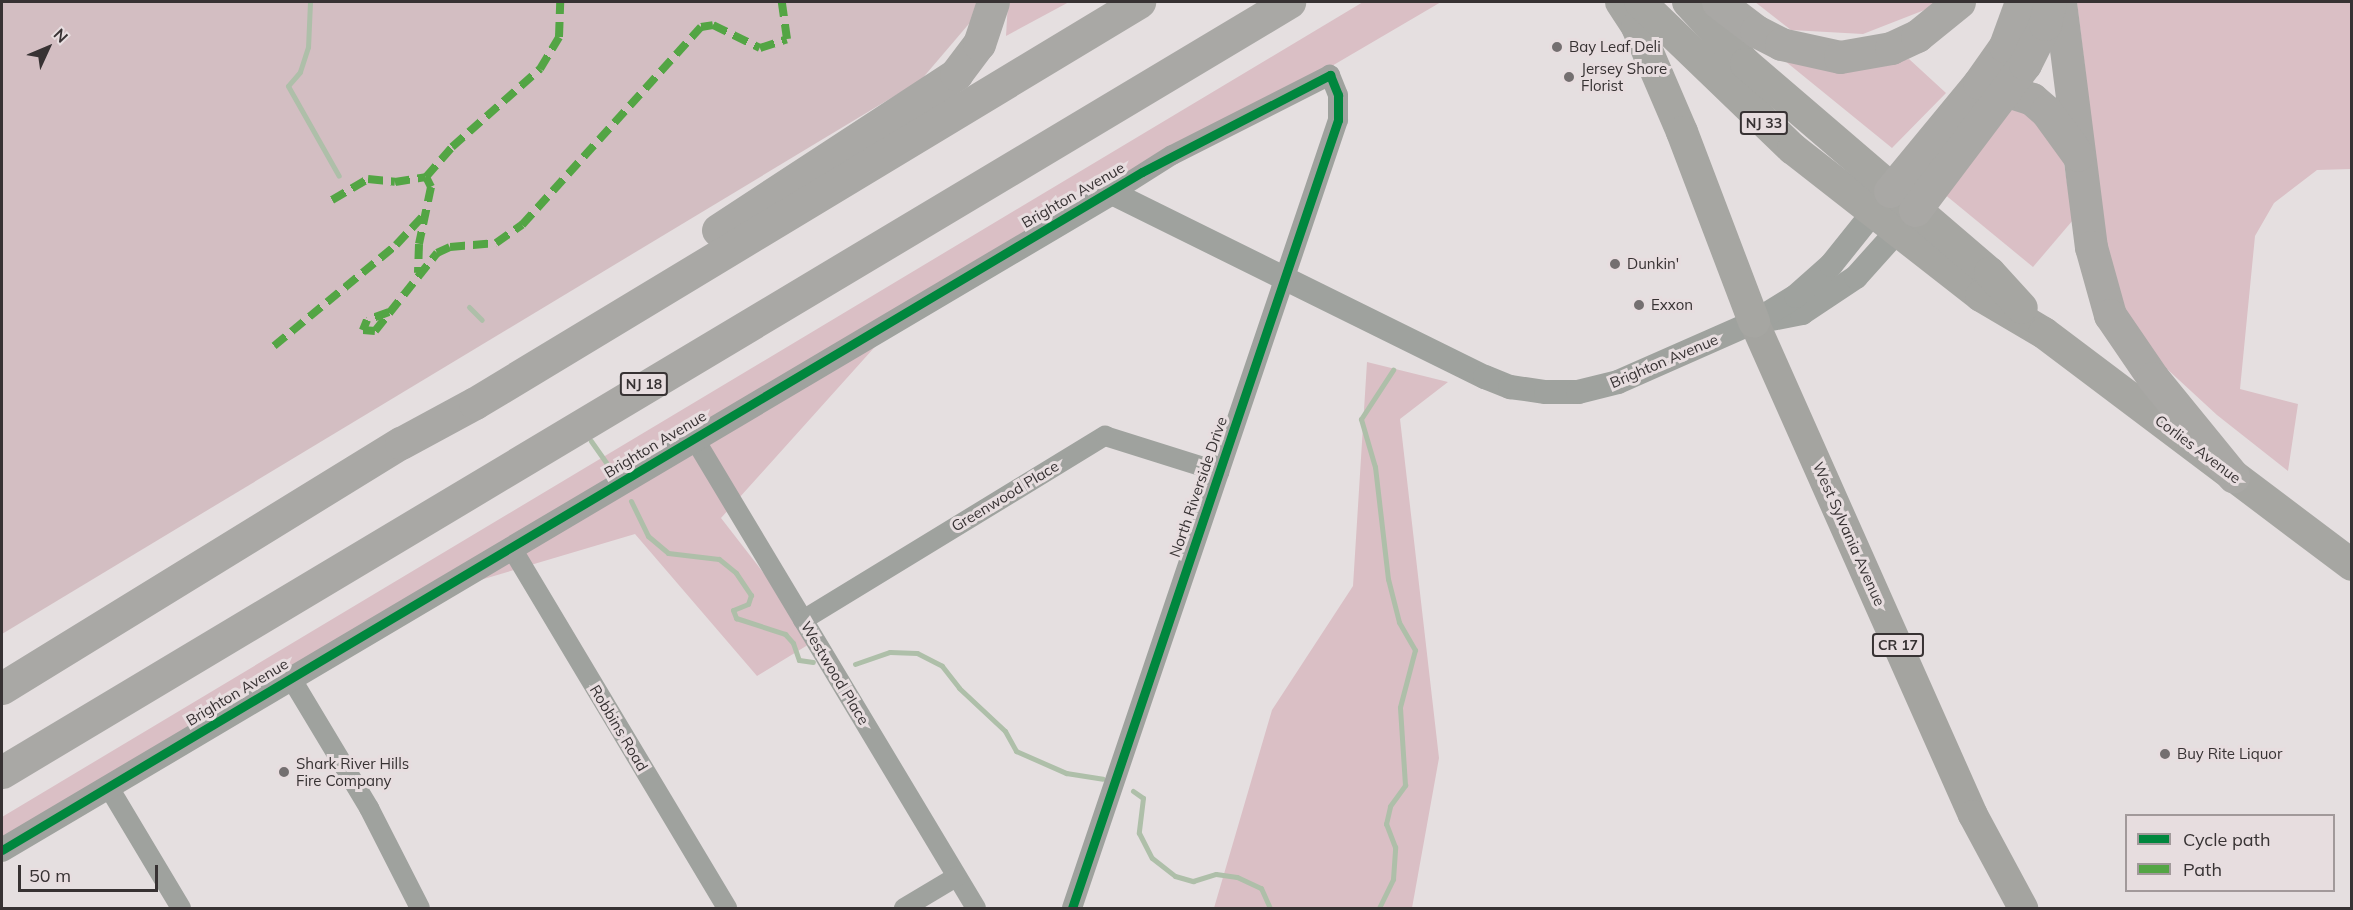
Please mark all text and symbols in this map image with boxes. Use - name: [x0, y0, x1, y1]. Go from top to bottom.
- north arrow: [18, 18, 78, 78]
- text: N: [50, 24, 72, 47]
- place label: Bay Leaf Deli: [1569, 38, 1661, 56]
- marker: Bay Leaf Deli: [1550, 40, 1564, 54]
- place label: Jersey Shore Florist: [1581, 59, 1667, 94]
- marker: Jersey Shore Florist: [1562, 70, 1576, 84]
- road number: NJ 33: [1738, 112, 1790, 134]
- street label: Brighton Avenue: [1018, 158, 1128, 232]
- place label: Dunkin': [1627, 255, 1679, 273]
- marker: Dunkin': [1608, 257, 1622, 271]
- place label: Exxon: [1651, 296, 1693, 314]
- marker: Exxon: [1632, 298, 1646, 312]
- street label: Brighton Avenue: [1607, 330, 1721, 392]
- road number: NJ 18: [618, 373, 670, 395]
- street label: Brighton Avenue: [601, 406, 709, 482]
- street label: Corlies Avenue: [2152, 411, 2244, 487]
- street label: North Riverside Drive: [1166, 414, 1230, 560]
- street label: Greenwood Place: [948, 457, 1062, 535]
- street label: West Sylvania Avenue: [1809, 459, 1889, 609]
- street label: Westwood Place: [797, 618, 873, 728]
- road number: CR 17: [1871, 634, 1925, 656]
- street label: Brighton Avenue: [183, 654, 291, 730]
- street label: Robbins Road: [586, 682, 652, 774]
- place label: Buy Rite Liquor: [2177, 745, 2282, 763]
- marker: Buy Rite Liquor: [2158, 747, 2172, 761]
- place label: Shark River Hills Fire Company: [296, 754, 409, 789]
- marker: Shark River Hills Fire Company: [277, 765, 291, 779]
- legend: [2125, 814, 2335, 892]
- text: Cycle path: [2183, 828, 2270, 851]
- scale bar: [21, 853, 160, 891]
- text: Path: [2183, 858, 2222, 881]
- text: 50 m: [29, 864, 71, 887]

